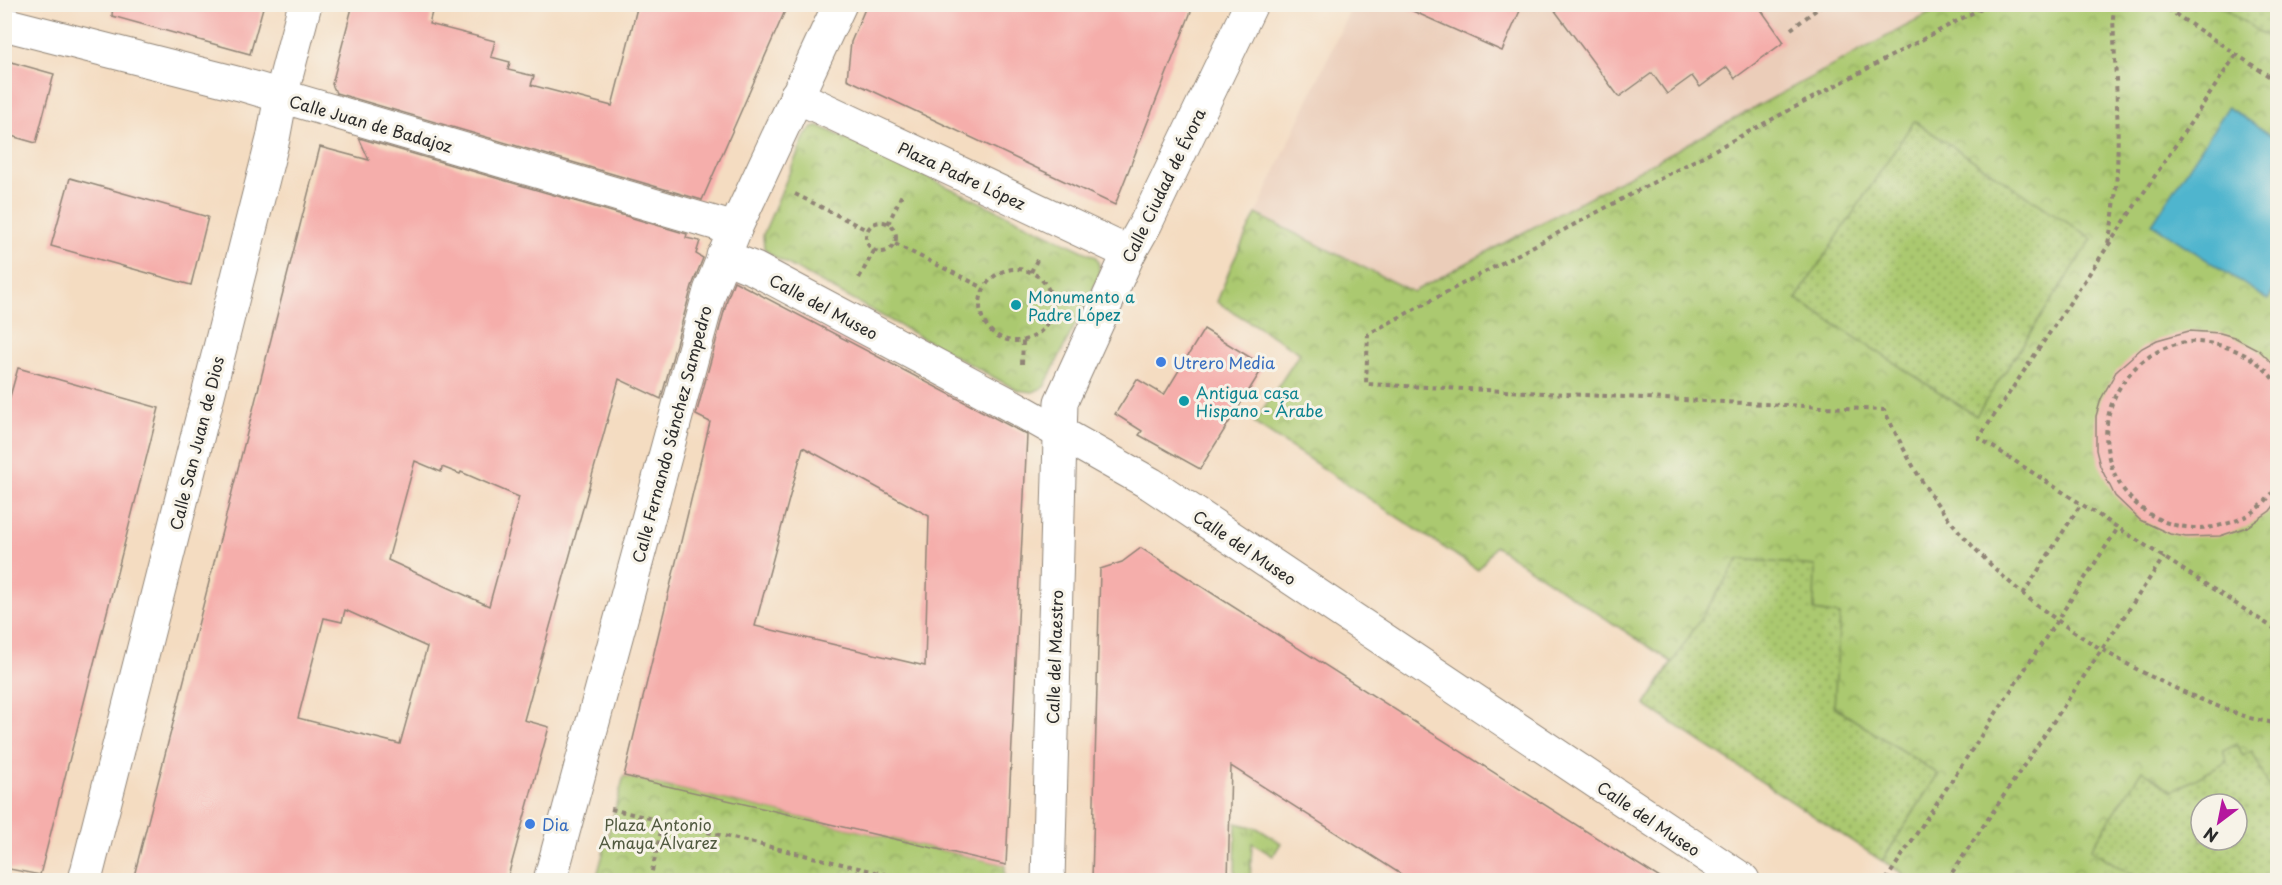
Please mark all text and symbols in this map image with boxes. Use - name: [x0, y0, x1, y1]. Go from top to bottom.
- street label: Calle Juan de Badajoz: [287, 88, 455, 158]
- street label: Calle Ciudad de Évora: [1115, 104, 1211, 266]
- street label: Plaza Padre López: [894, 135, 1030, 215]
- street label: Calle del Museo: [765, 267, 883, 345]
- place label: Monumento a Padre López: [1028, 284, 1135, 326]
- marker: Monumento a Padre López: [1009, 298, 1023, 312]
- street label: Calle Fernando Sánchez Sampedro: [625, 303, 717, 565]
- place label: Utrero Media: [1173, 350, 1275, 374]
- street label: Calle San Juan de Dios: [163, 354, 229, 532]
- marker: Utrero Media: [1154, 355, 1168, 369]
- place label: Antigua casa Hispano - Árabe: [1196, 380, 1324, 422]
- marker: Antigua casa Hispano - Árabe: [1177, 394, 1191, 408]
- street label: Calle del Museo: [1189, 504, 1302, 591]
- street label: Calle del Maestro: [1040, 589, 1068, 725]
- street label: Calle del Museo: [1593, 775, 1706, 862]
- north arrow: [2189, 792, 2249, 852]
- place label: Dia: [542, 812, 569, 836]
- park label: Plaza Antonio Amaya Álvarez: [599, 812, 718, 854]
- marker: Dia: [523, 817, 537, 831]
- text: N: [2199, 822, 2222, 849]

